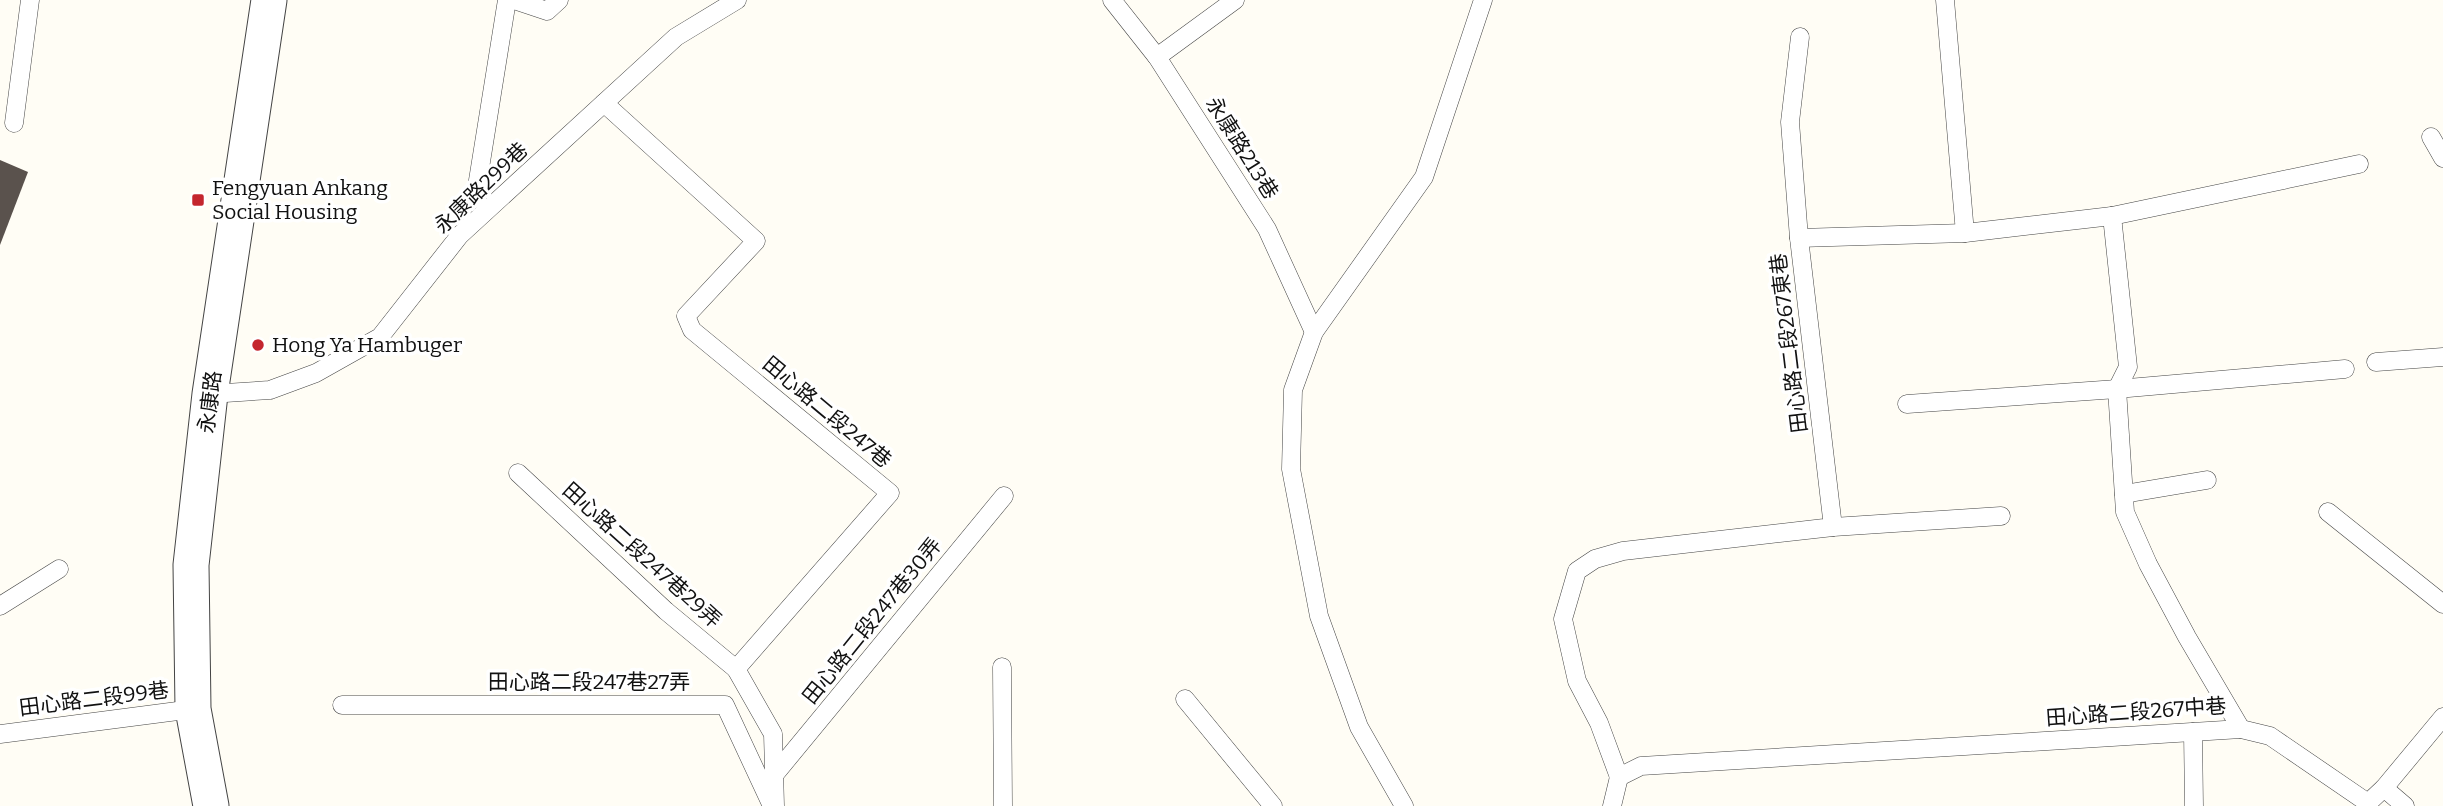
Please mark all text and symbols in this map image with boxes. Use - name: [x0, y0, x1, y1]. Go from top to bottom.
- street label: 永康路213巷: [1200, 92, 1284, 204]
- street label: 永康路299巷: [429, 137, 533, 239]
- place label: Fengyuan Ankang Social Housing: [212, 175, 388, 225]
- marker: Fengyuan Ankang Social Housing: [190, 192, 206, 208]
- street label: 田心路二段267東巷: [1765, 252, 1813, 434]
- place label: Hong Ya Hambuger: [272, 332, 462, 358]
- marker: Hong Ya Hambuger: [250, 337, 266, 353]
- street label: 田心路二段247巷: [757, 351, 897, 473]
- street label: 永康路: [193, 369, 227, 435]
- street label: 田心路二段247巷29弄: [557, 477, 727, 633]
- street label: 田心路二段247巷30弄: [797, 533, 947, 709]
- street label: 田心路二段247巷27弄: [488, 669, 690, 695]
- street label: 田心路二段99巷: [18, 677, 170, 721]
- street label: 田心路二段267中巷: [2045, 693, 2227, 731]

